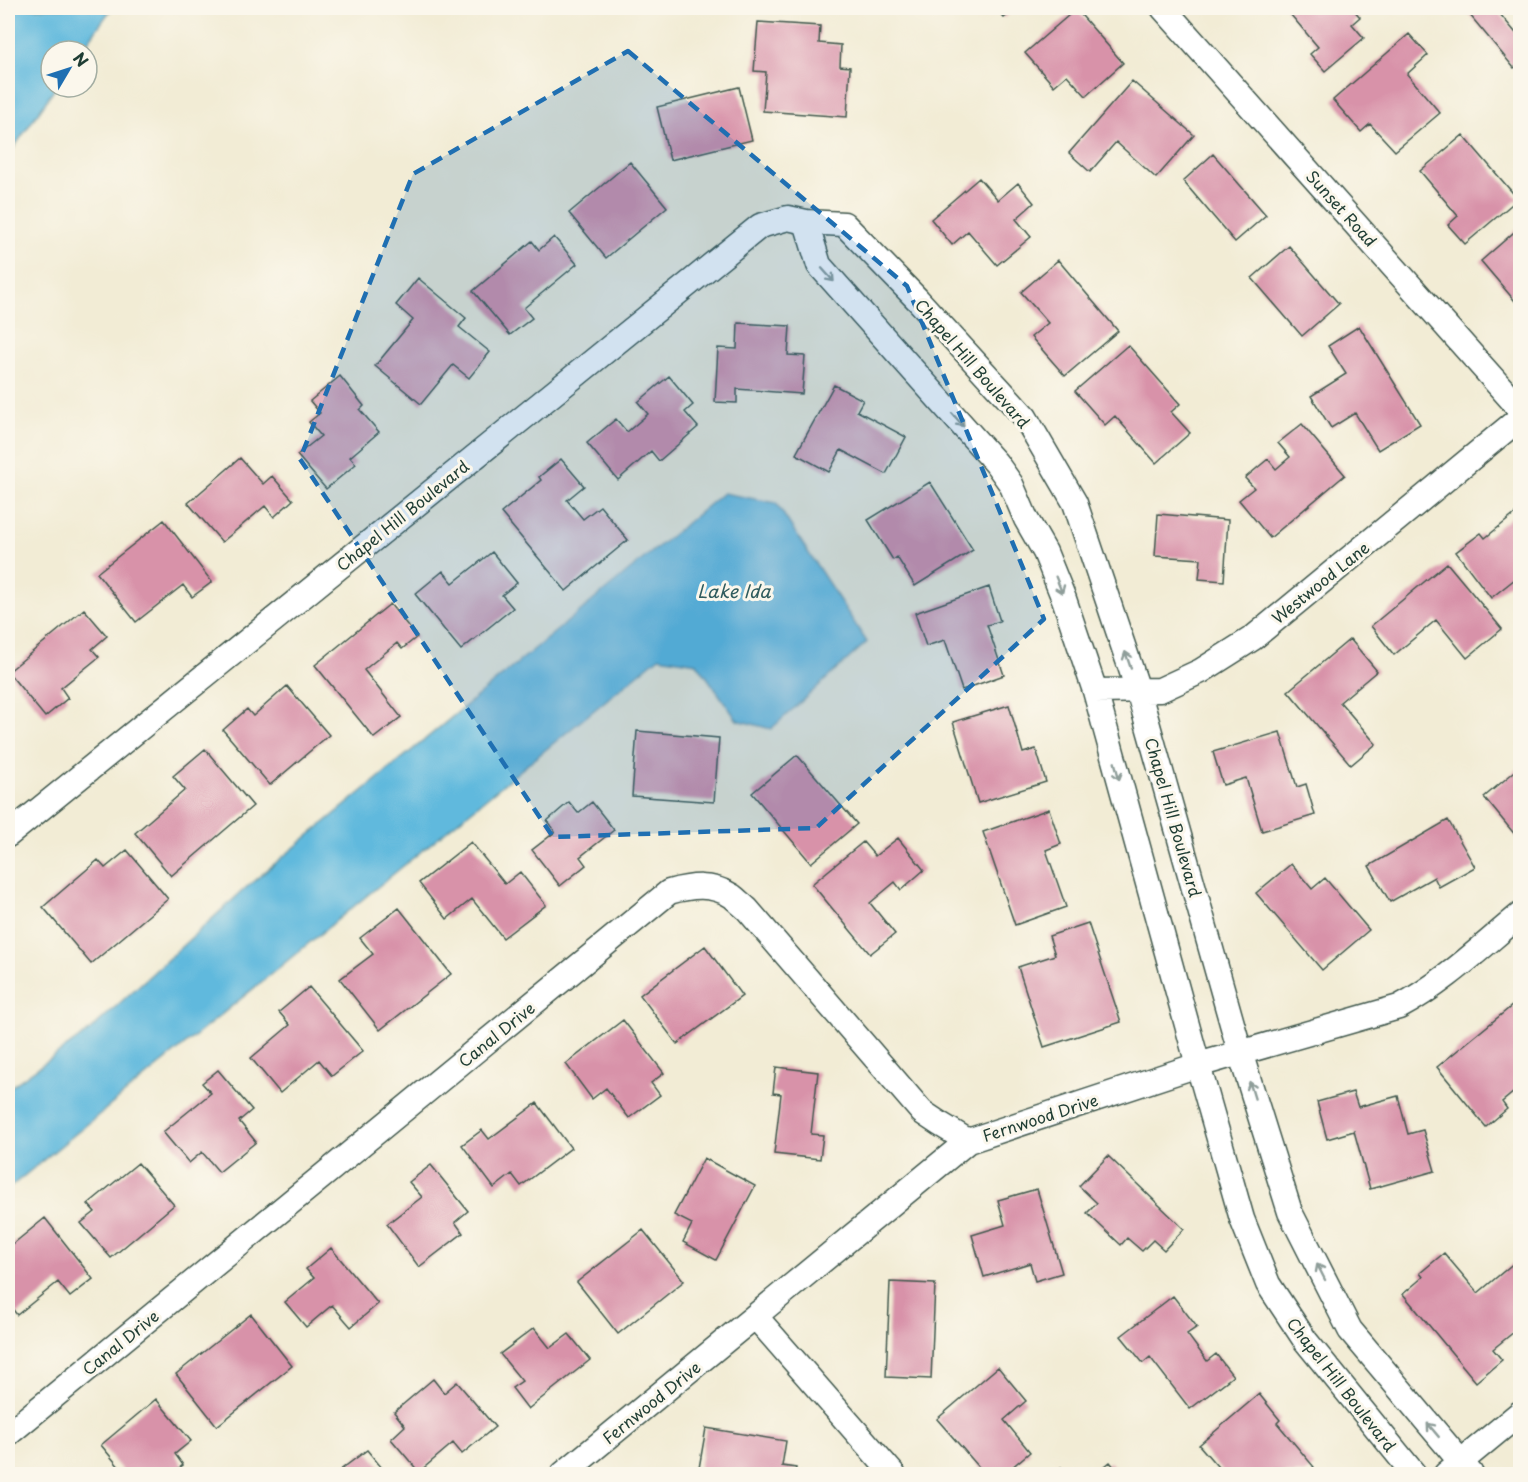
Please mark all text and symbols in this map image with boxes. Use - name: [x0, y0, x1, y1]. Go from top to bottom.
- north arrow: [39, 39, 99, 99]
- text: N: [68, 46, 95, 71]
- street label: Sunset Road: [1301, 164, 1383, 252]
- one-way arrow: [821, 267, 835, 282]
- street label: Chapel Hill Boulevard: [910, 293, 1036, 433]
- one-way arrow: [951, 412, 965, 427]
- street label: Chapel Hill Boulevard: [330, 454, 474, 576]
- street label: Westwood Lane: [1266, 535, 1374, 629]
- one-way arrow: [1054, 575, 1065, 594]
- water label: Lake Ida: [697, 577, 771, 604]
- one-way arrow: [1122, 651, 1133, 670]
- street label: Chapel Hill Boulevard: [1140, 735, 1208, 900]
- one-way arrow: [1112, 761, 1123, 780]
- street label: Canal Drive: [453, 996, 539, 1072]
- one-way arrow: [1246, 1081, 1257, 1100]
- street label: Fernwood Drive: [979, 1087, 1101, 1147]
- one-way arrow: [1315, 1263, 1326, 1281]
- street label: Canal Drive: [77, 1304, 163, 1380]
- street label: Chapel Hill Boulevard: [1282, 1312, 1402, 1456]
- street label: Fernwood Drive: [597, 1355, 705, 1449]
- one-way arrow: [1427, 1422, 1440, 1438]

